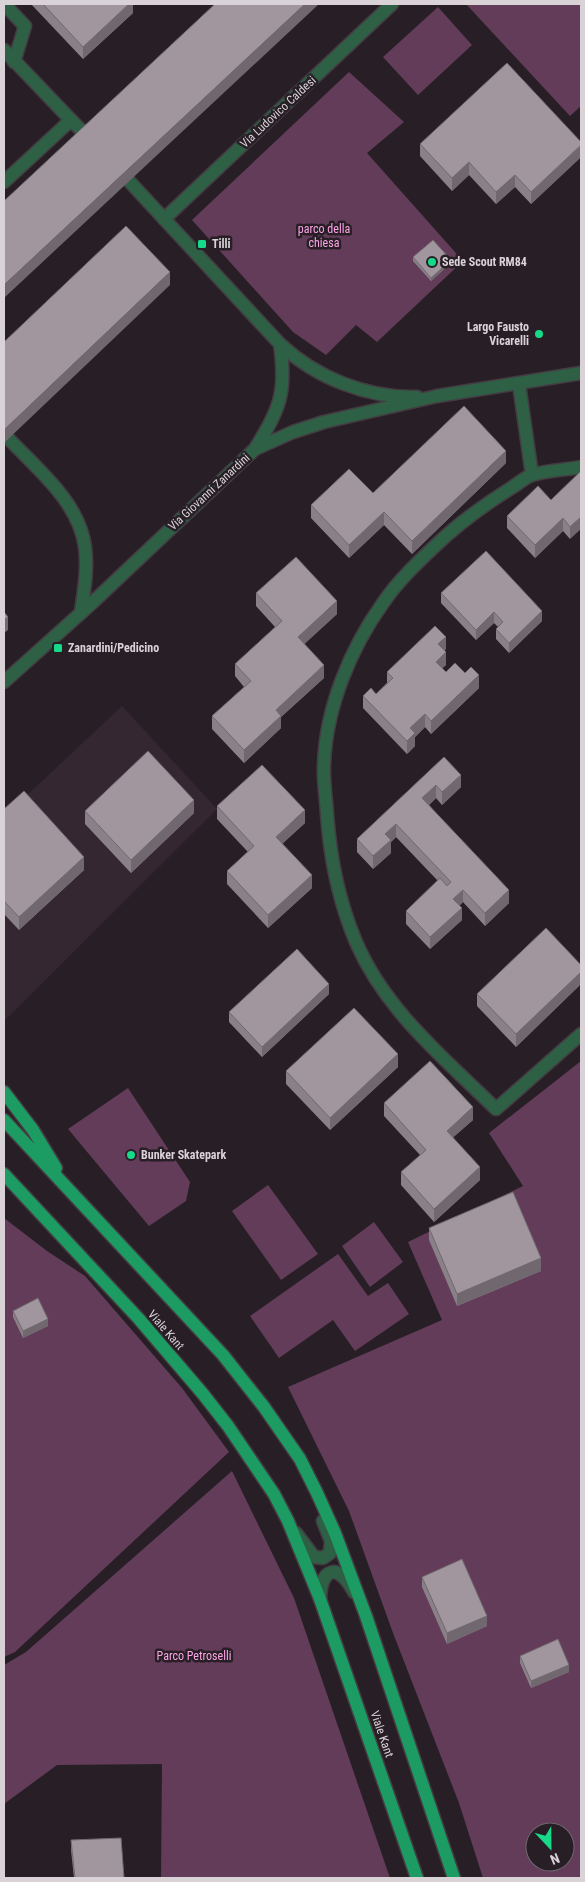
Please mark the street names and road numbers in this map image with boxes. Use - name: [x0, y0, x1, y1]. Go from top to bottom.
- street label: Via Ludovico Caldesi: [237, 73, 319, 151]
- street label: Via Giovanni Zanardini: [165, 451, 253, 533]
- street label: Viale Kant: [145, 1307, 187, 1353]
- street label: Viale Kant: [368, 1709, 397, 1759]

